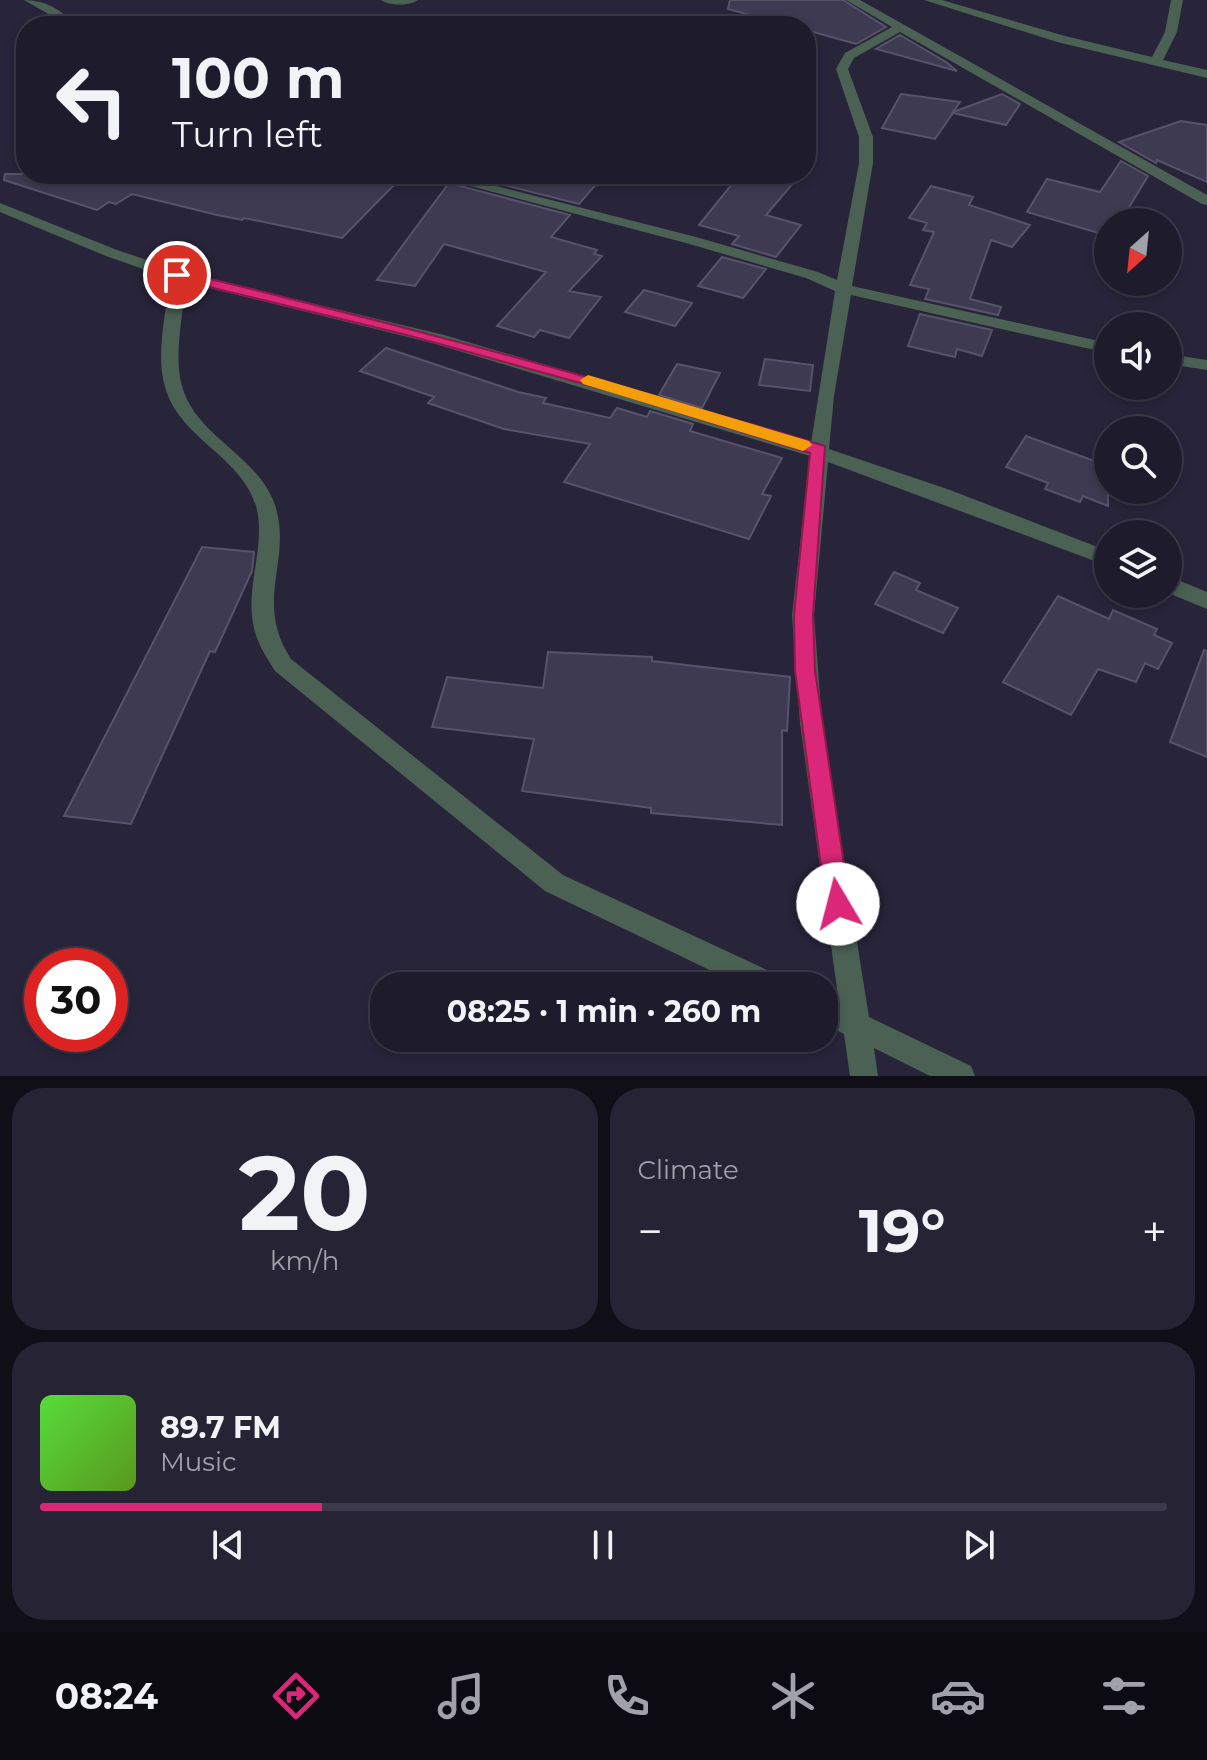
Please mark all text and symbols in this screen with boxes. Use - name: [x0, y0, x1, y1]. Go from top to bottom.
- text: 100 m: [172, 44, 345, 112]
- icon: left: [40, 48, 144, 152]
- text: Turn left: [172, 112, 323, 156]
- north arrow: [1094, 208, 1182, 296]
- map controls: [1094, 208, 1182, 608]
- pin: [143, 241, 211, 309]
- icon: arrive: [155, 253, 199, 297]
- button: sound: [1094, 312, 1182, 400]
- button: search: [1094, 416, 1182, 504]
- button: layers: [1094, 520, 1182, 608]
- position arrow: [796, 862, 880, 946]
- speed limit sign: 30: [24, 948, 128, 1052]
- text: 08:25 · 1 min · 260 m: [447, 993, 761, 1030]
- text: 20: [239, 1129, 371, 1256]
- text: Climate: [638, 1154, 739, 1186]
- text: 19°: [859, 1194, 946, 1267]
- text: −: [638, 1204, 663, 1258]
- text: +: [1142, 1204, 1167, 1258]
- text: km/h: [270, 1245, 339, 1277]
- text: 89.7 FM: [160, 1409, 281, 1446]
- text: Music: [160, 1446, 237, 1478]
- icon: previous: [206, 1523, 250, 1567]
- icon: pause: [581, 1523, 625, 1567]
- icon: next: [957, 1523, 1001, 1567]
- icon: directions: [268, 1668, 324, 1724]
- icon: music: [433, 1668, 489, 1724]
- icon: phone: [599, 1668, 655, 1724]
- icon: climate: [765, 1668, 821, 1724]
- icon: car: [930, 1668, 986, 1724]
- icon: filters: [1096, 1668, 1152, 1724]
- text: 08:24: [55, 1674, 158, 1718]

